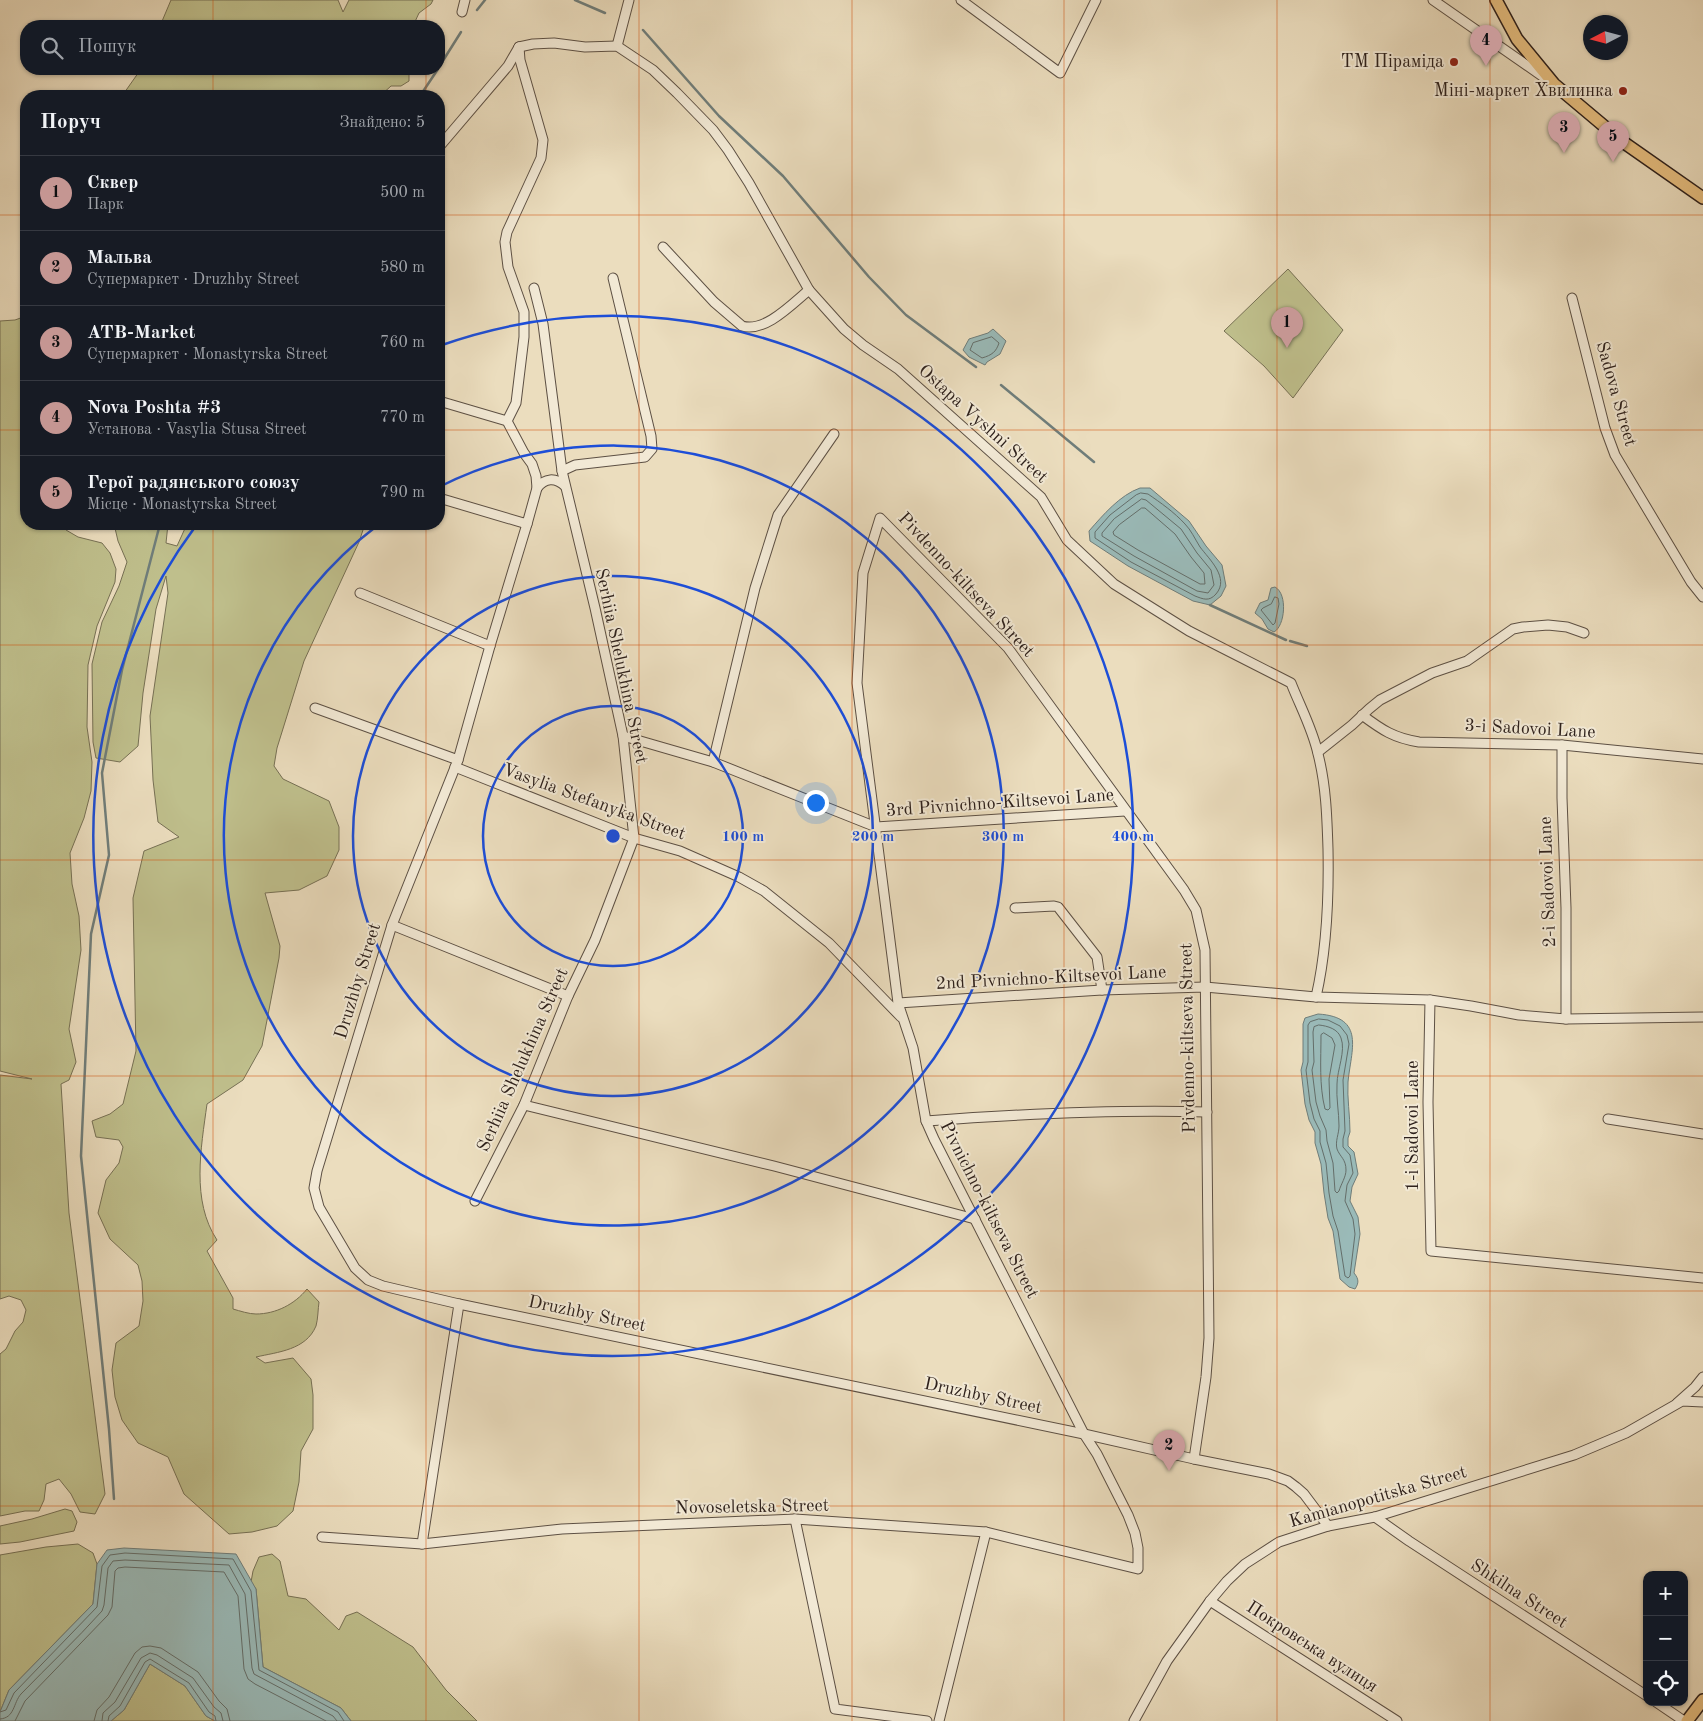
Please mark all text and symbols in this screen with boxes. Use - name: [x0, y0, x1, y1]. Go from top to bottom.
- north arrow: [1583, 15, 1628, 60]
- search box: [20, 20, 445, 75]
- pin: 4: [1470, 25, 1502, 66]
- icon: search: [38, 34, 66, 62]
- text: Пошук: [78, 38, 136, 57]
- place label: ТМ Піраміда: [1341, 53, 1444, 71]
- marker: ТМ Піраміда: [1448, 56, 1460, 68]
- place label: Міні-маркет Хвилинка: [1434, 82, 1613, 100]
- marker: Міні-маркет Хвилинка: [1617, 85, 1629, 97]
- text: Поруч: [40, 112, 101, 133]
- pin: 3: [1548, 112, 1580, 153]
- text: Знайдено: 5: [340, 115, 425, 131]
- pin: 5: [1597, 121, 1629, 162]
- text: Сквер: [87, 174, 138, 193]
- text: 1: [51, 185, 61, 201]
- text: 500 m: [380, 185, 425, 201]
- text: Парк: [87, 197, 124, 213]
- text: Мальва: [87, 249, 152, 268]
- text: 2: [51, 260, 61, 276]
- text: 580 m: [380, 260, 425, 276]
- text: Супермаркет · Druzhby Street: [87, 272, 299, 288]
- pin: 1: [1271, 307, 1303, 348]
- text: ATB-Market: [87, 324, 195, 343]
- text: 3: [51, 335, 61, 351]
- text: 760 m: [380, 335, 425, 351]
- street label: Sadova Street: [1592, 340, 1640, 448]
- text: Супермаркет · Monastyrska Street: [87, 347, 328, 363]
- street label: Ostapa Vyshni Street: [915, 361, 1051, 487]
- text: Nova Poshta #3: [87, 399, 221, 418]
- text: 4: [51, 410, 61, 426]
- text: 770 m: [380, 410, 425, 426]
- text: Установа · Vasylia Stusa Street: [87, 422, 307, 438]
- text: Герої радянського союзу: [87, 474, 300, 493]
- text: 5: [51, 485, 61, 501]
- text: 790 m: [380, 485, 425, 501]
- text: Місце · Monastyrska Street: [87, 497, 277, 513]
- street label: Pivdenno-kiltseva Street: [894, 509, 1038, 661]
- street label: Serhiia Shelukhina Street: [591, 567, 651, 765]
- street label: 3-i Sadovoi Lane: [1464, 717, 1596, 741]
- street label: Vasylia Stefanyka Street: [500, 761, 688, 843]
- street label: 3rd Pivnichno-Kiltsevoi Lane: [885, 786, 1115, 820]
- your location: [803, 790, 829, 816]
- street label: 2-i Sadovoi Lane: [1537, 816, 1559, 948]
- centre of rings: [604, 827, 622, 845]
- text: 100 m: [722, 830, 764, 845]
- text: 200 m: [852, 830, 894, 845]
- text: 300 m: [982, 830, 1024, 845]
- text: 400 m: [1112, 830, 1154, 845]
- street label: Druzhby Street: [332, 921, 384, 1041]
- street label: Pivdenno-kiltseva Street: [1177, 943, 1199, 1133]
- street label: 2nd Pivnichno-Kiltsevoi Lane: [935, 963, 1167, 993]
- street label: Serhiia Shelukhina Street: [474, 965, 572, 1155]
- street label: 1-i Sadovoi Lane: [1404, 1060, 1422, 1192]
- street label: Pivnichno-kiltseva Street: [936, 1118, 1042, 1302]
- street label: Druzhby Street: [526, 1293, 648, 1335]
- street label: Druzhby Street: [922, 1375, 1044, 1417]
- pin: 2: [1153, 1430, 1185, 1471]
- street label: Kamianopotitska Street: [1287, 1463, 1469, 1531]
- street label: Novoseletska Street: [675, 1497, 829, 1517]
- street label: Shkilna Street: [1467, 1556, 1571, 1632]
- map controls: [1643, 1571, 1688, 1706]
- button: +: [1643, 1571, 1688, 1616]
- street label: Покровська вулиця: [1243, 1598, 1381, 1696]
- button: −: [1643, 1616, 1688, 1661]
- button: locate: [1643, 1661, 1688, 1706]

